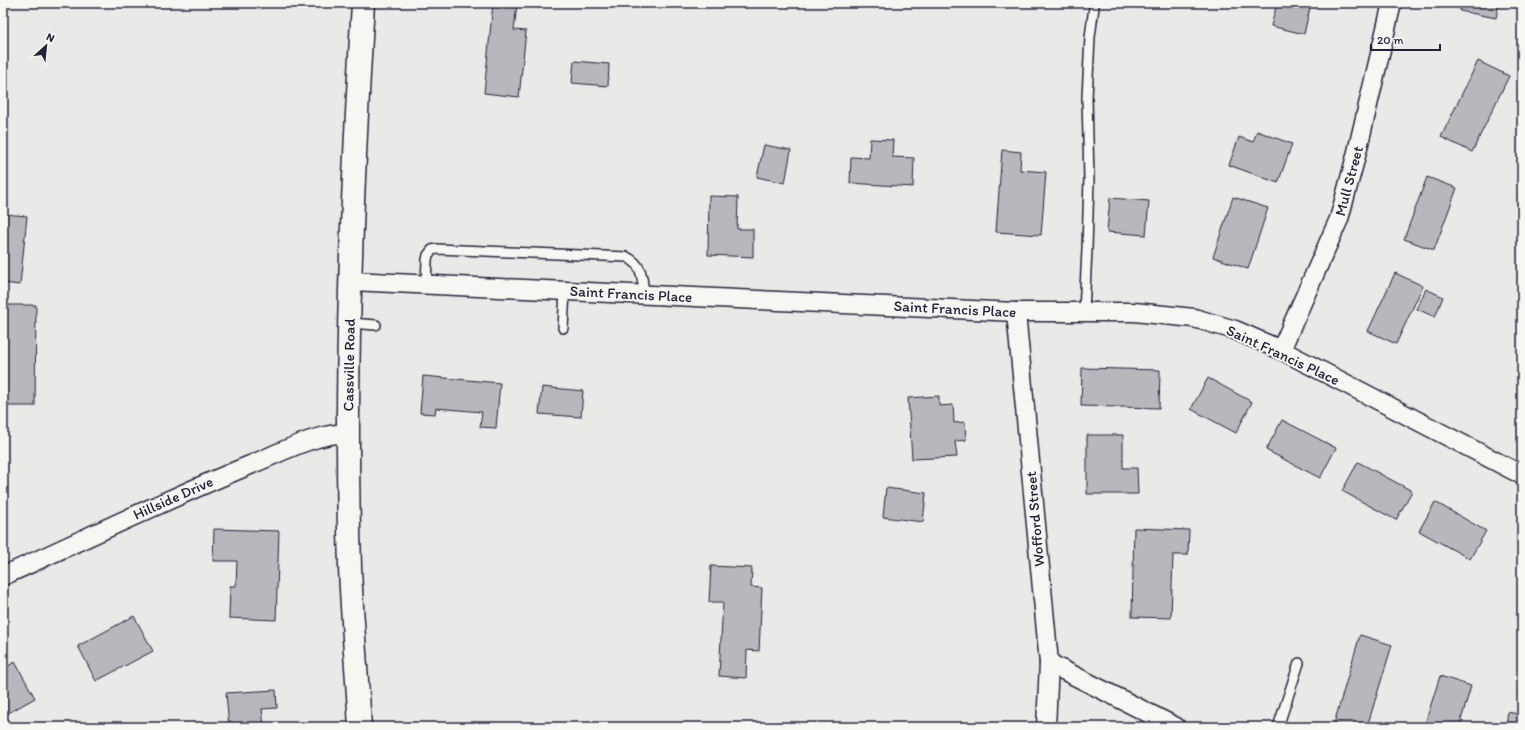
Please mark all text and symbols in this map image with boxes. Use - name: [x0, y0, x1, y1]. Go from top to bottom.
- north arrow: [26, 26, 66, 66]
- scale bar: [1371, 26, 1440, 52]
- text: N: [44, 30, 57, 45]
- text: 20 m: [1377, 33, 1404, 47]
- street label: Mull Street: [1331, 144, 1367, 218]
- street label: Saint Francis Place: [569, 282, 693, 306]
- street label: Saint Francis Place: [893, 297, 1017, 321]
- street label: Cassville Road: [339, 318, 359, 412]
- street label: Saint Francis Place: [1224, 321, 1342, 389]
- street label: Wofford Street: [1022, 470, 1048, 568]
- street label: Hillside Drive: [130, 472, 216, 524]

